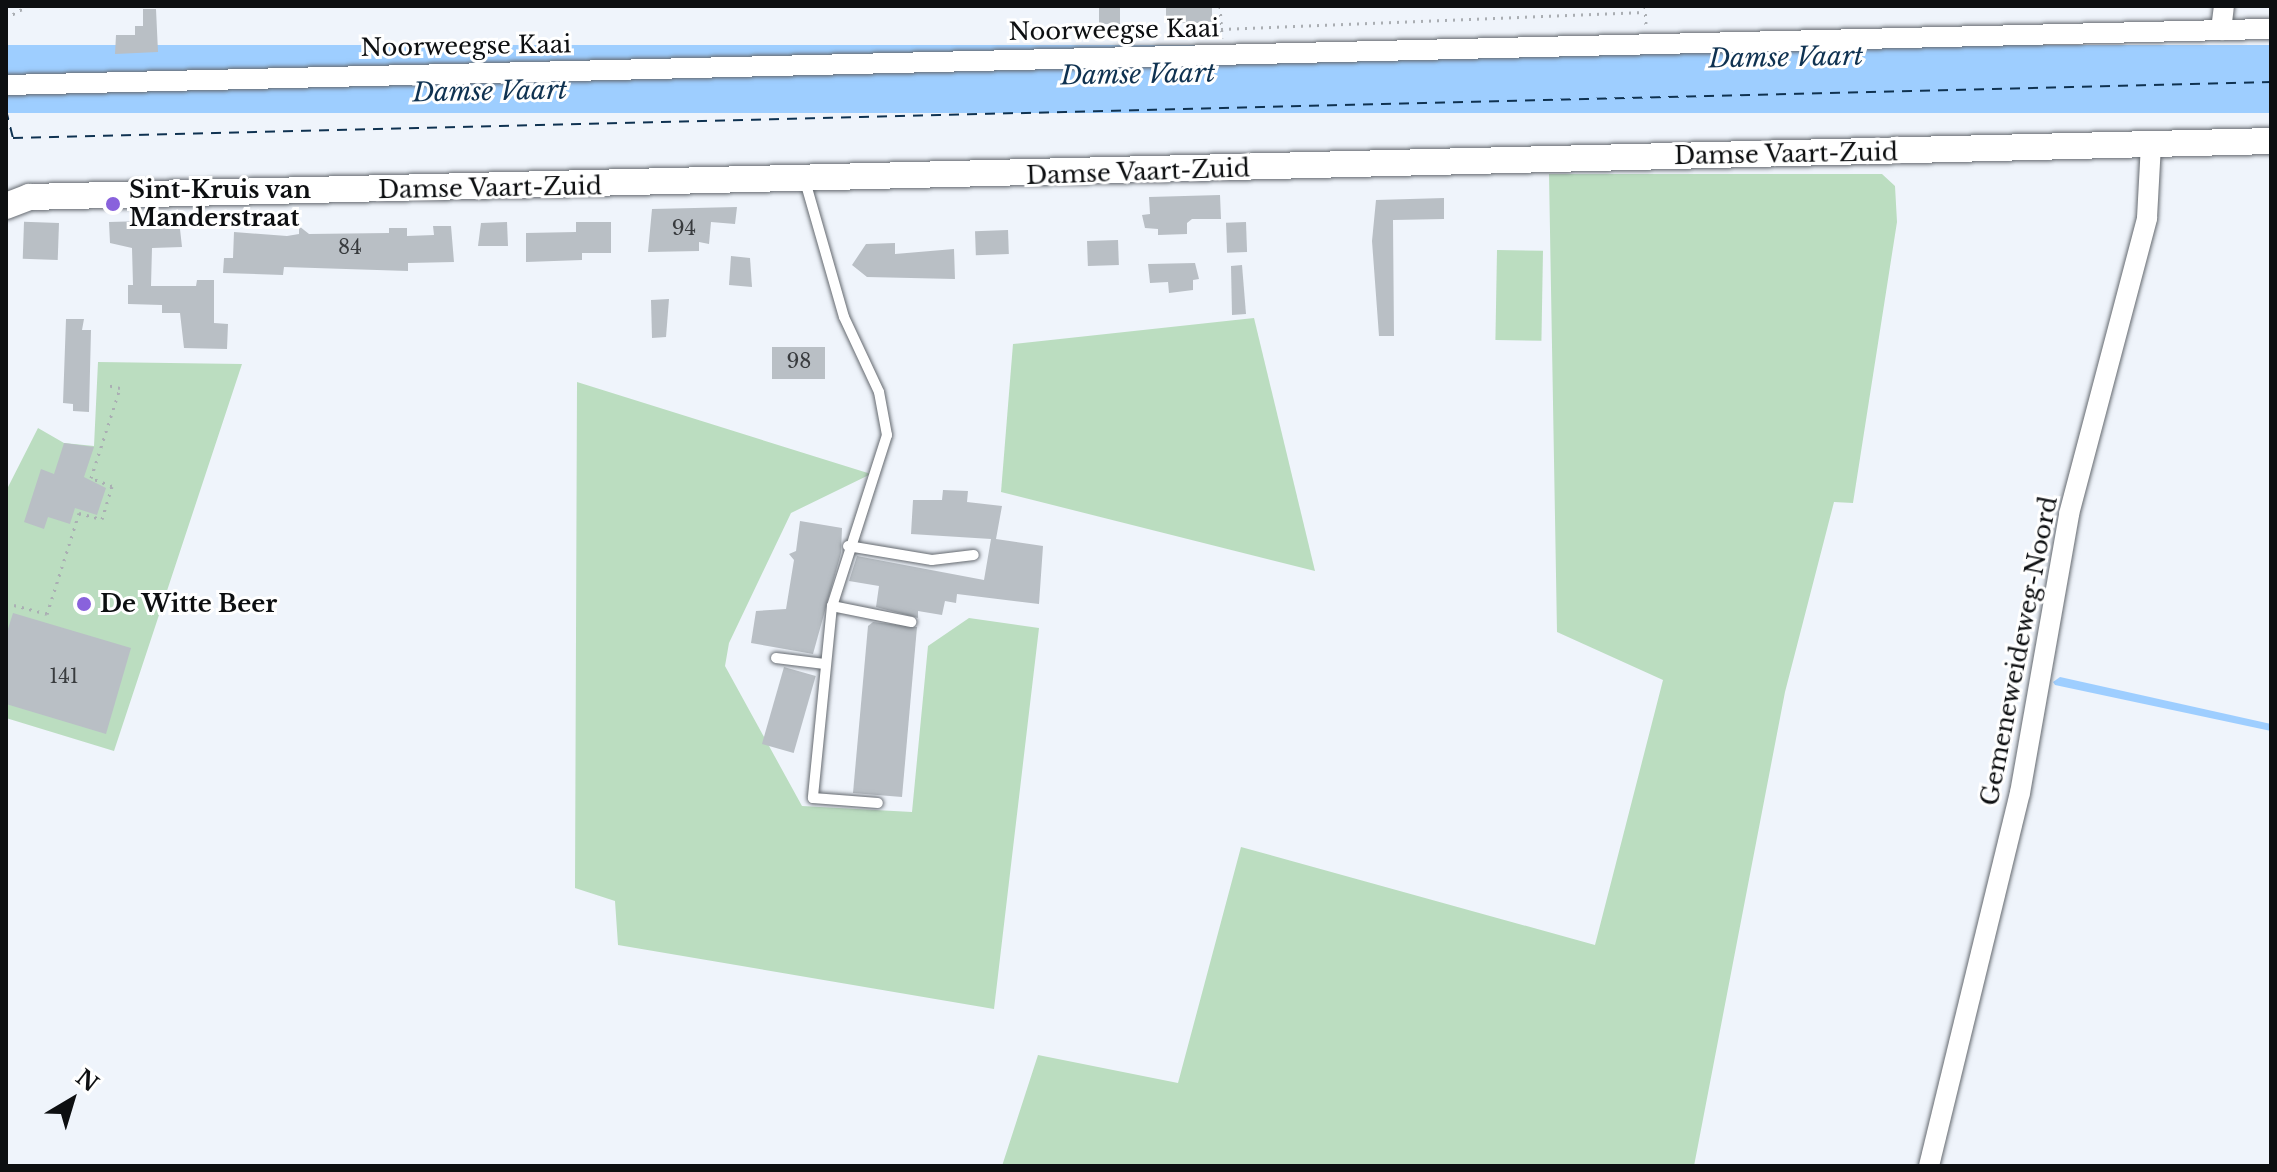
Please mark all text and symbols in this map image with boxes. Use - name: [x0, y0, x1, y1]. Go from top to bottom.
- street label: Noorweegse Kaai: [1008, 14, 1220, 46]
- street label: Noorweegse Kaai: [360, 30, 572, 62]
- water label: Damse Vaart: [1708, 41, 1864, 75]
- water label: Damse Vaart: [1060, 58, 1216, 92]
- water label: Damse Vaart: [412, 75, 568, 109]
- street label: Damse Vaart-Zuid: [1673, 138, 1899, 170]
- street label: Damse Vaart-Zuid: [1025, 154, 1251, 190]
- street label: Damse Vaart-Zuid: [377, 172, 603, 204]
- place label: Sint-Kruis van Manderstraat: [129, 176, 312, 232]
- marker: Sint-Kruis van Manderstraat: [104, 195, 122, 213]
- house number: 94: [672, 216, 696, 240]
- house number: 84: [338, 235, 362, 259]
- house number: 98: [787, 349, 811, 373]
- street label: Gemeneweideweg-Noord: [1975, 494, 2063, 808]
- place label: De Witte Beer: [100, 590, 278, 618]
- marker: De Witte Beer: [75, 595, 93, 613]
- house number: 141: [49, 664, 79, 688]
- north arrow: [32, 1060, 112, 1140]
- text: N: [71, 1064, 104, 1098]

